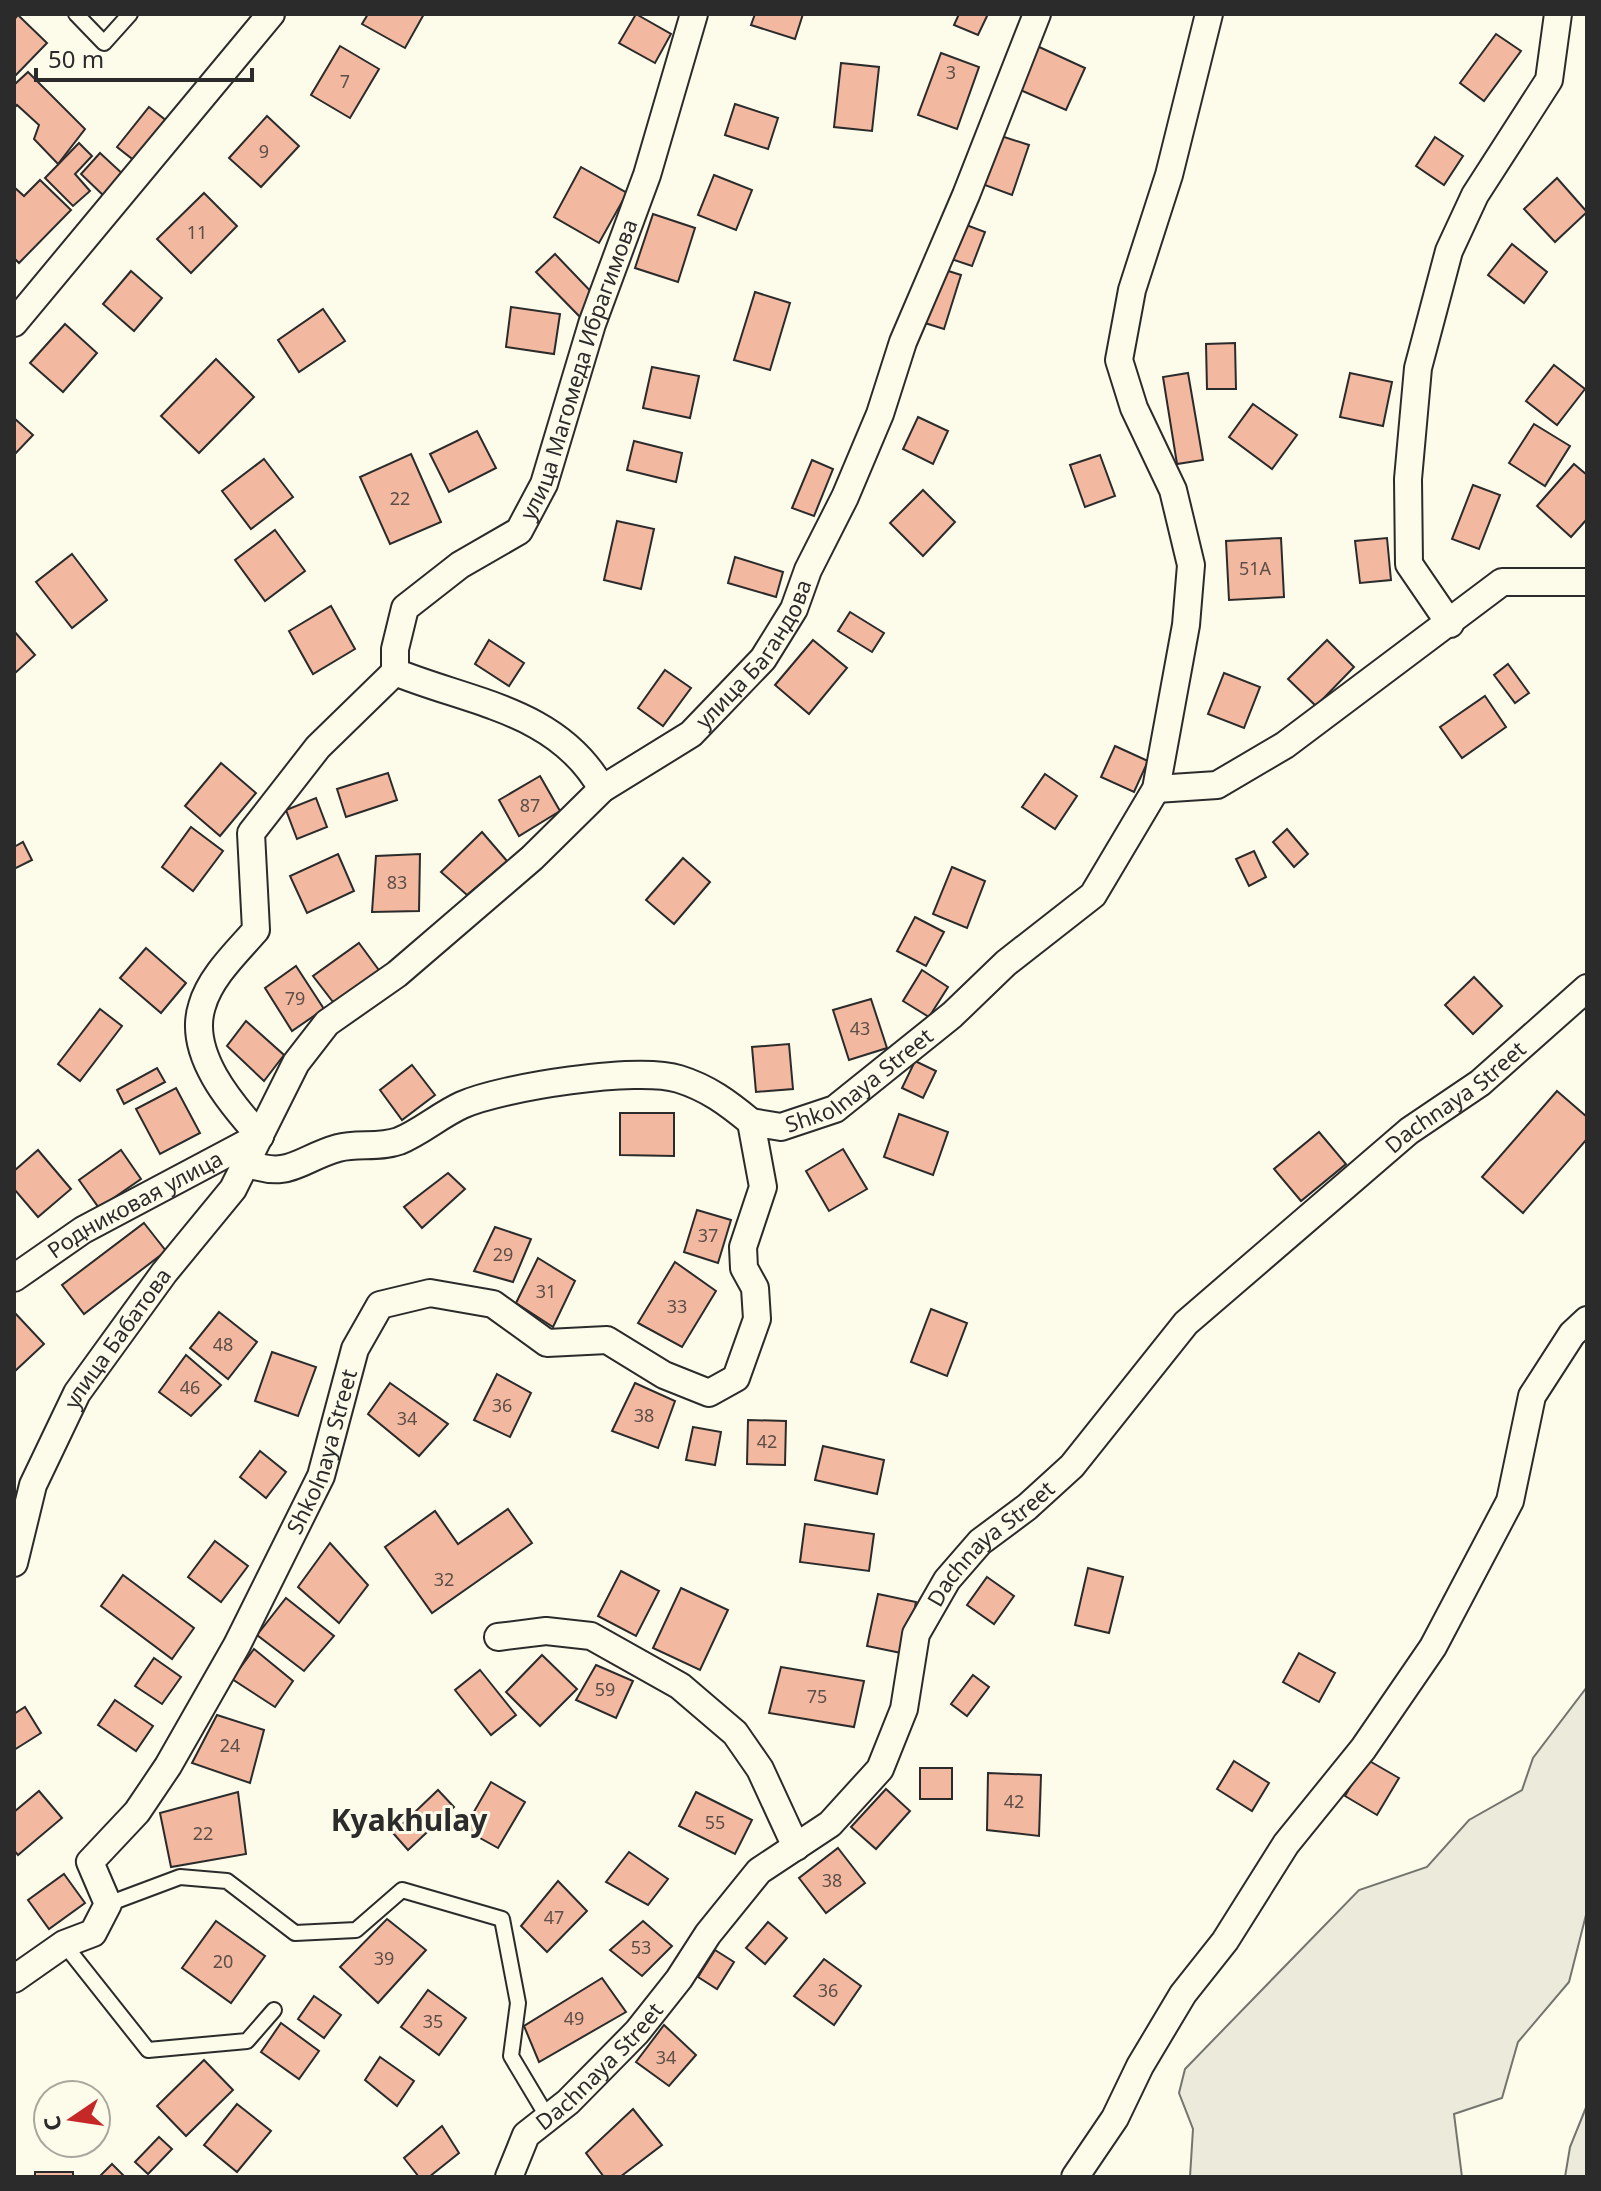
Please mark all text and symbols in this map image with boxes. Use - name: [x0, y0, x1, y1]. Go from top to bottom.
- scale bar: [36, 32, 252, 82]
- text: 50 m: [48, 42, 104, 75]
- house number: 3: [946, 60, 956, 84]
- house number: 7: [340, 69, 350, 93]
- house number: 9: [259, 139, 269, 163]
- street label: улица Магомеда Ибрагимова: [512, 215, 643, 525]
- house number: 11: [187, 220, 207, 244]
- house number: 22: [390, 486, 410, 510]
- house number: 51А: [1239, 556, 1272, 580]
- street label: улица Багандова: [688, 575, 817, 734]
- house number: 87: [520, 793, 540, 817]
- house number: 83: [387, 870, 407, 894]
- house number: 79: [285, 986, 305, 1010]
- house number: 43: [850, 1016, 870, 1040]
- street label: Shkolnaya Street: [781, 1020, 939, 1139]
- street label: Dachnaya Street: [1378, 1034, 1532, 1159]
- street label: Родниковая улица: [41, 1143, 227, 1264]
- house number: 37: [698, 1223, 718, 1247]
- house number: 29: [493, 1242, 513, 1266]
- street label: улица Бабатова: [56, 1261, 177, 1413]
- house number: 31: [536, 1279, 556, 1303]
- house number: 33: [667, 1294, 687, 1318]
- house number: 48: [213, 1332, 233, 1356]
- street label: Shkolnaya Street: [279, 1365, 363, 1539]
- house number: 46: [180, 1375, 200, 1399]
- house number: 36: [492, 1393, 512, 1417]
- house number: 38: [634, 1403, 654, 1427]
- house number: 34: [397, 1406, 417, 1430]
- house number: 42: [757, 1429, 777, 1453]
- street label: Dachnaya Street: [919, 1473, 1060, 1611]
- house number: 32: [434, 1567, 454, 1591]
- house number: 59: [595, 1677, 615, 1701]
- house number: 75: [807, 1684, 827, 1708]
- house number: 24: [220, 1733, 240, 1757]
- house number: 42: [1004, 1789, 1024, 1813]
- district label: Kyakhulay: [331, 1799, 488, 1840]
- house number: 55: [705, 1810, 725, 1834]
- house number: 22: [193, 1821, 213, 1845]
- house number: 38: [822, 1868, 842, 1892]
- house number: 47: [544, 1905, 564, 1929]
- house number: 53: [631, 1935, 651, 1959]
- house number: 39: [374, 1946, 394, 1970]
- house number: 20: [213, 1949, 233, 1973]
- house number: 36: [818, 1978, 838, 2002]
- street label: Dachnaya Street: [529, 1996, 669, 2136]
- house number: 49: [564, 2006, 584, 2030]
- house number: 35: [423, 2009, 443, 2033]
- house number: 34: [656, 2045, 676, 2069]
- north arrow: [32, 2079, 112, 2159]
- text: С: [35, 2113, 68, 2134]

